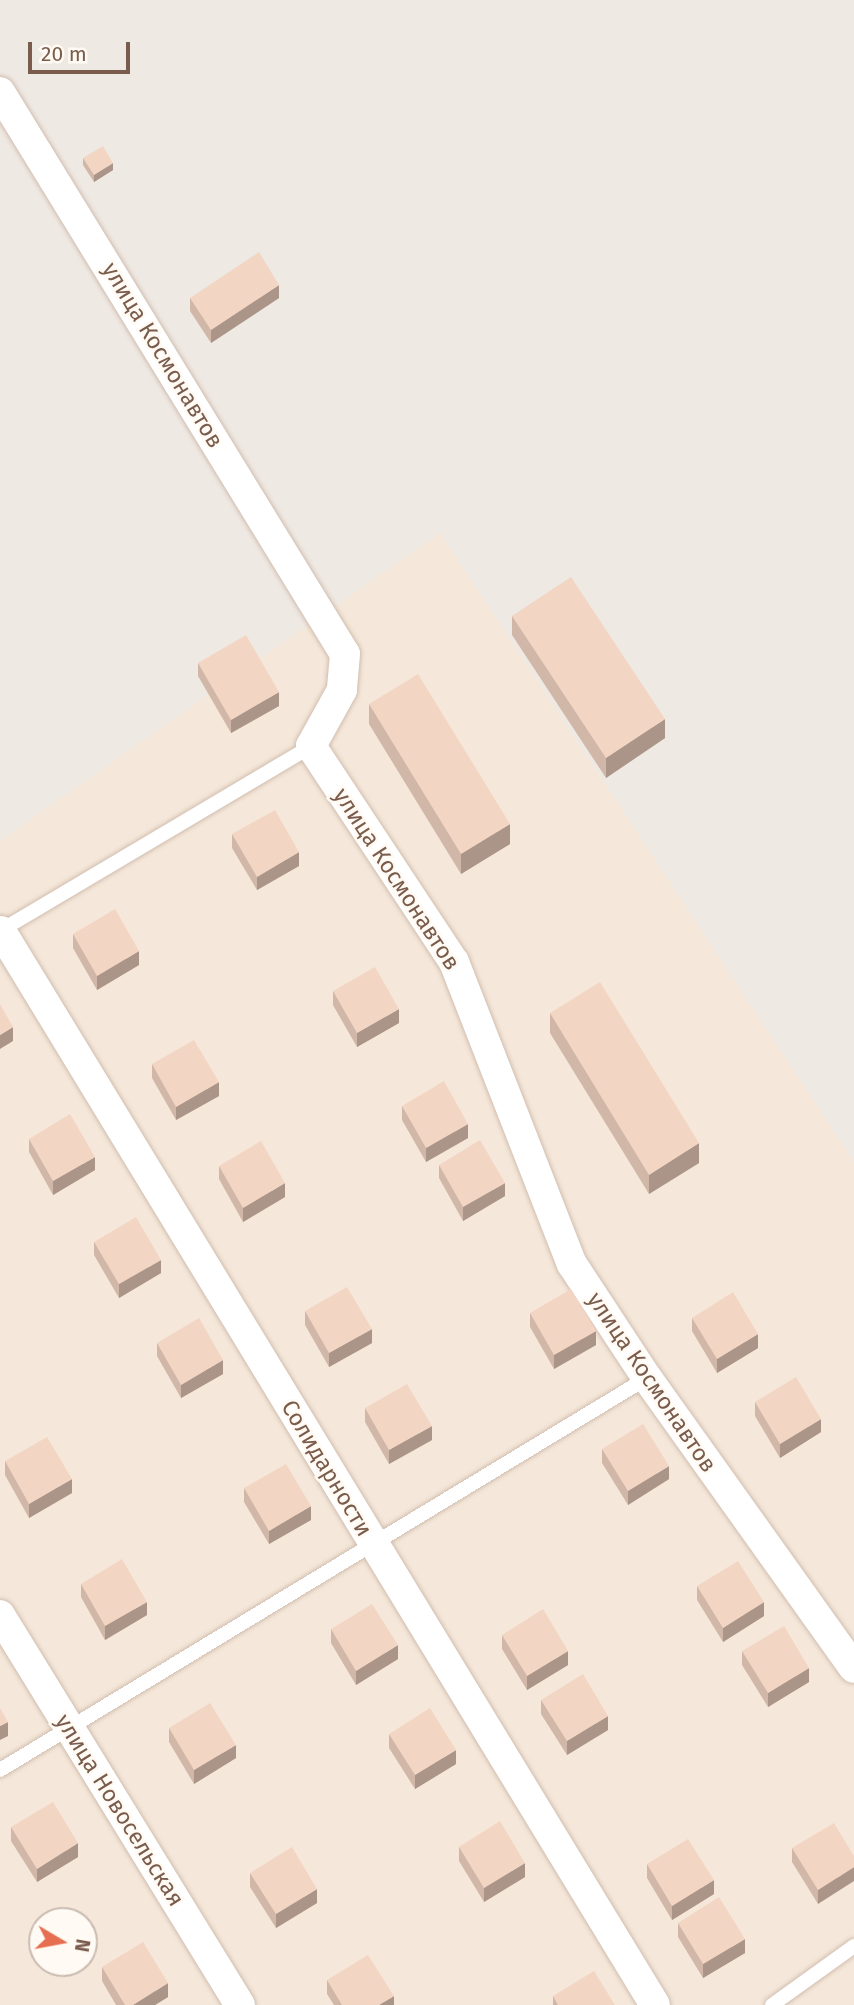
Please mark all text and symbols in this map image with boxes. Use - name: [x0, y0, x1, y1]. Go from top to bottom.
- scale bar: [32, 28, 133, 72]
- text: 20 m: [41, 41, 87, 67]
- street label: улица Космонавтов: [97, 257, 229, 453]
- street label: улица Космонавтов: [328, 783, 466, 975]
- street label: улица Космонавтов: [581, 1287, 723, 1477]
- street label: Солидарности: [276, 1395, 378, 1541]
- street label: улица Новосельская: [50, 1709, 190, 1911]
- north arrow: [28, 1907, 98, 1977]
- text: N: [70, 1937, 95, 1954]

